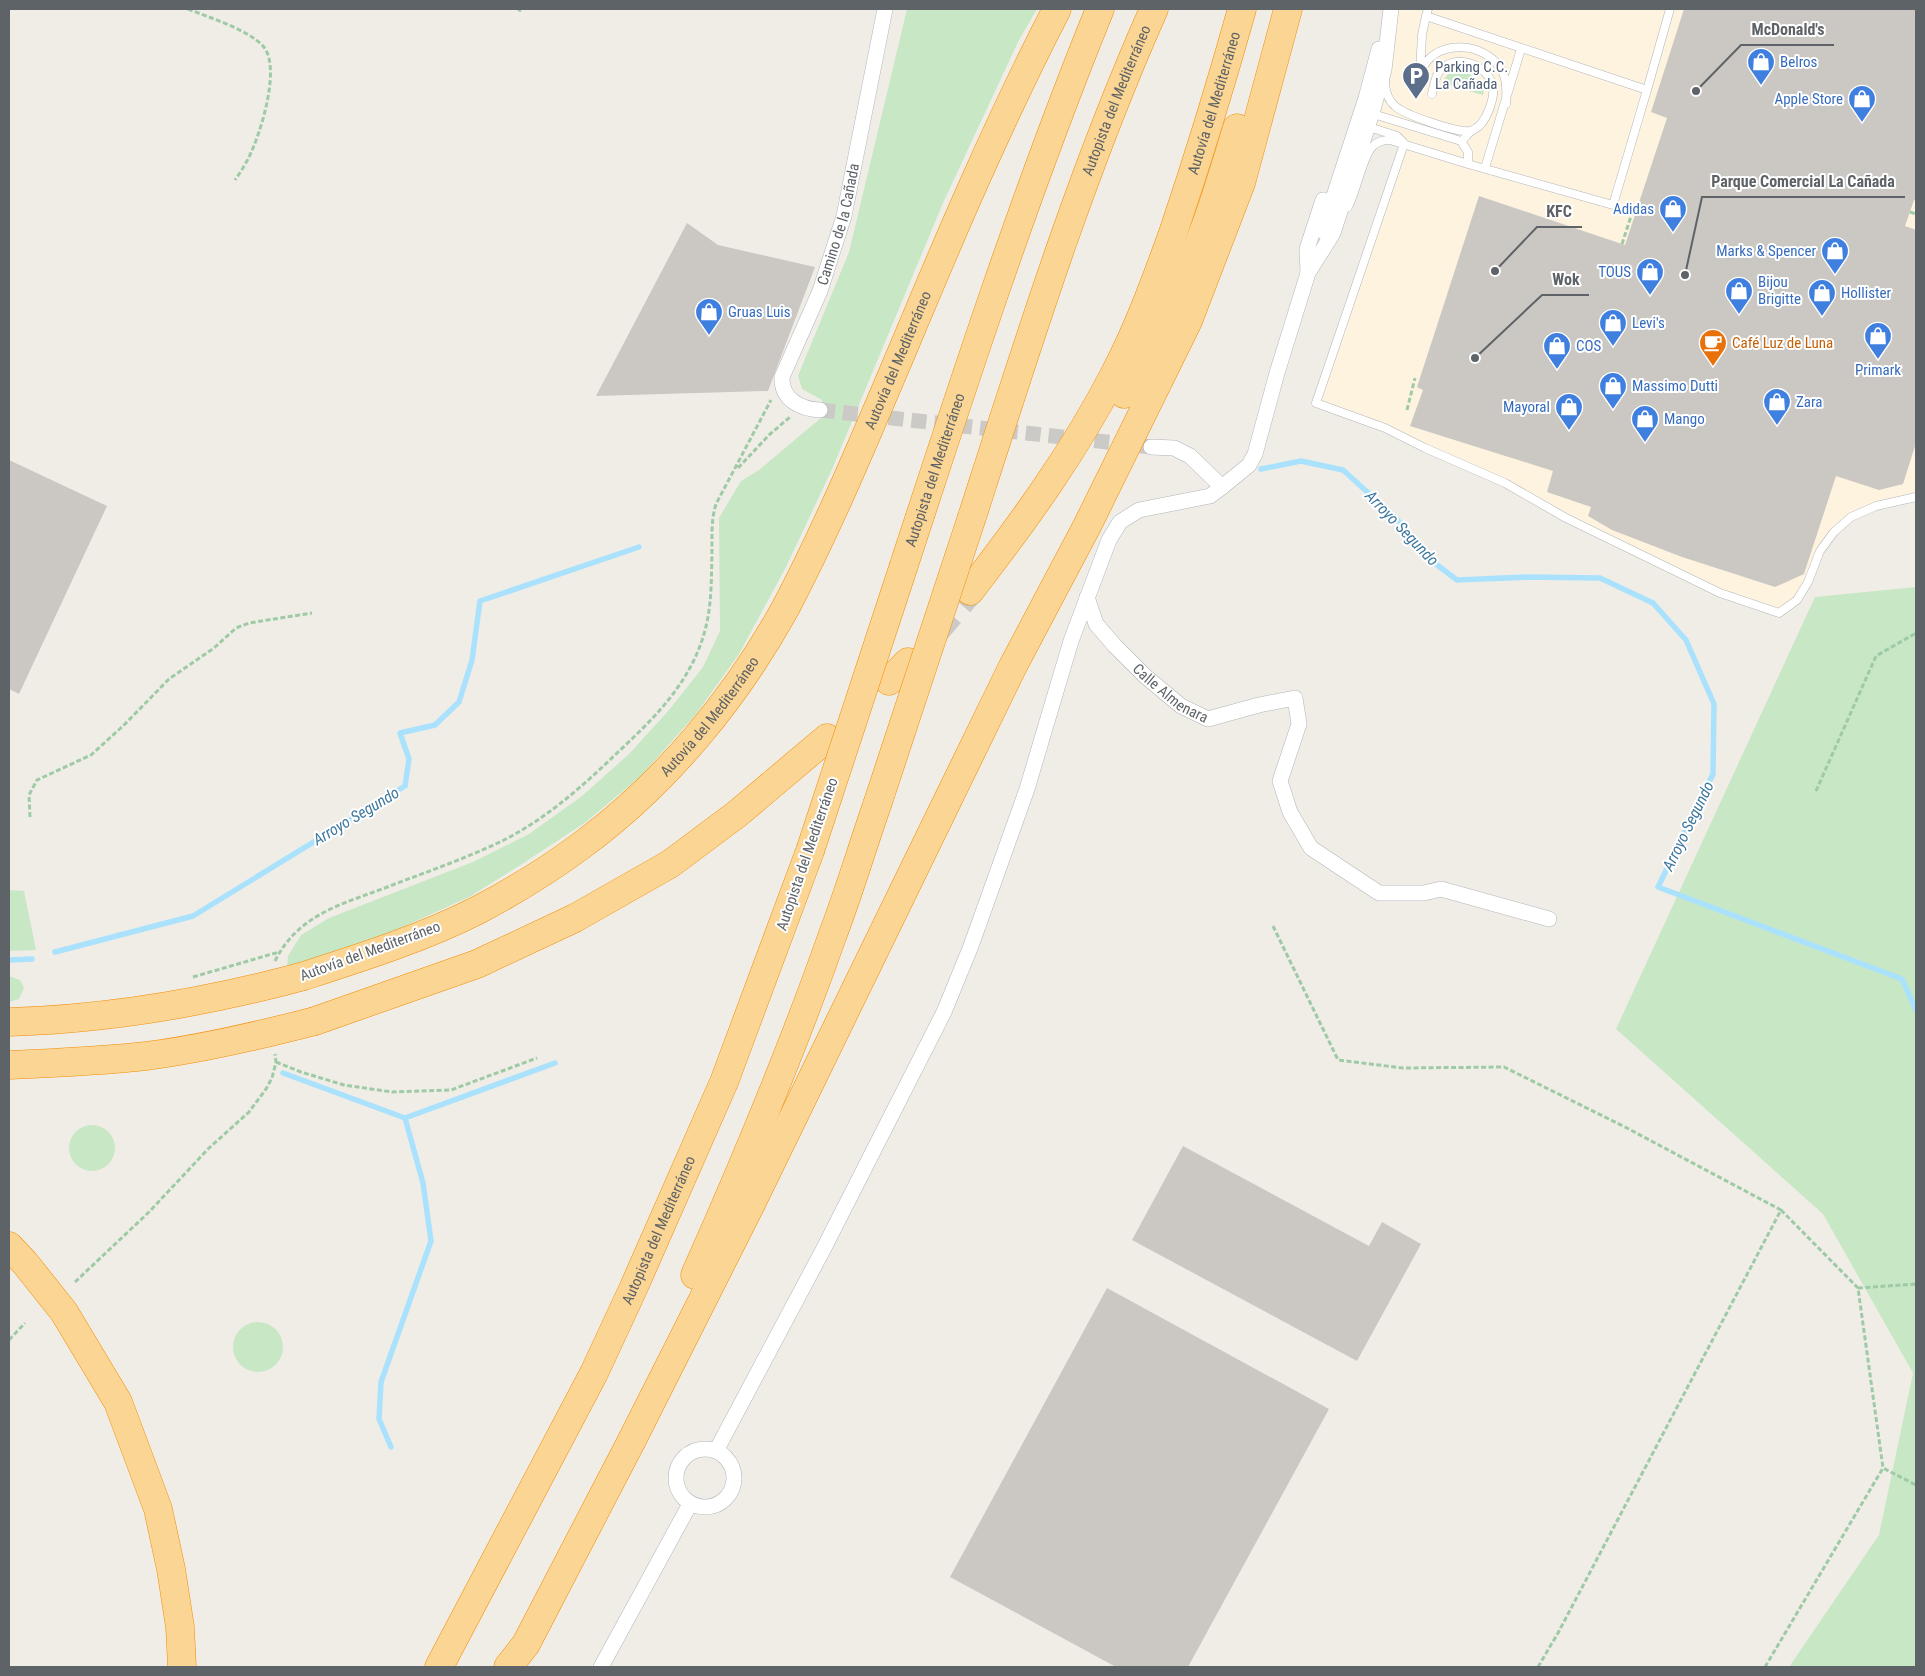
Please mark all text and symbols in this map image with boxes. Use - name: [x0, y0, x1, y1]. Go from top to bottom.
- callout: McDonald's: [1741, 14, 1834, 45]
- text: McDonald's: [1752, 20, 1825, 39]
- street label: Autopista del Mediterráneo: [1078, 22, 1155, 178]
- street label: Autovía del Mediterráneo: [1184, 30, 1244, 177]
- shop icon: Belros: [1746, 47, 1776, 86]
- place label: Belros: [1780, 53, 1818, 71]
- place label: Parking C.C. La Cañada: [1435, 58, 1508, 93]
- parking icon: Parking C.C. La Cañada: [1401, 61, 1431, 100]
- shop icon: Apple Store: [1847, 84, 1877, 123]
- place label: Apple Store: [1775, 90, 1843, 108]
- street label: Camino de la Cañada: [813, 162, 863, 287]
- callout: Parque Comercial La Cañada: [1702, 166, 1905, 197]
- text: Parque Comercial La Cañada: [1711, 172, 1895, 191]
- shop icon: Adidas: [1658, 194, 1688, 233]
- callout: KFC: [1537, 196, 1582, 227]
- place label: Adidas: [1613, 200, 1654, 218]
- text: KFC: [1546, 202, 1572, 221]
- shop icon: Marks & Spencer: [1820, 236, 1850, 275]
- place label: Marks & Spencer: [1716, 242, 1816, 260]
- shop icon: TOUS: [1635, 257, 1665, 296]
- place label: TOUS: [1598, 263, 1631, 281]
- callout: Wok: [1542, 264, 1589, 295]
- text: Wok: [1552, 270, 1580, 289]
- place label: Bijou Brigitte: [1758, 273, 1801, 308]
- shop icon: Bijou Brigitte: [1724, 276, 1754, 315]
- shop icon: Hollister: [1807, 278, 1837, 317]
- place label: Hollister: [1841, 284, 1891, 302]
- street label: Autovía del Mediterráneo: [861, 288, 935, 432]
- shop icon: Gruas Luis: [694, 297, 724, 336]
- place label: Gruas Luis: [728, 303, 791, 321]
- shop icon: Levi's: [1598, 308, 1628, 347]
- place label: Levi's: [1632, 314, 1665, 332]
- shop icon: Primark: [1863, 321, 1893, 360]
- cafe icon: Café Luz de Luna: [1698, 328, 1728, 367]
- shop icon: COS: [1542, 331, 1572, 370]
- place label: Café Luz de Luna: [1732, 334, 1833, 352]
- place label: COS: [1576, 337, 1602, 355]
- place label: Primark: [1855, 361, 1901, 379]
- shop icon: Massimo Dutti: [1598, 371, 1628, 410]
- place label: Massimo Dutti: [1632, 377, 1718, 395]
- shop icon: Zara: [1762, 387, 1792, 426]
- street label: Autopista del Mediterráneo: [902, 391, 969, 549]
- shop icon: Mayoral: [1554, 392, 1584, 431]
- place label: Zara: [1796, 393, 1823, 411]
- place label: Mayoral: [1503, 398, 1550, 416]
- shop icon: Mango: [1630, 404, 1660, 443]
- place label: Mango: [1664, 410, 1705, 428]
- water label: Arroyo Segundo: [1361, 486, 1443, 570]
- street label: Autovía del Mediterráneo: [657, 653, 763, 780]
- street label: Calle Almenara: [1129, 660, 1211, 727]
- street label: Autopista del Mediterráneo: [772, 775, 842, 933]
- water label: Arroyo Segundo: [1658, 778, 1718, 875]
- water label: Arroyo Segundo: [309, 783, 403, 850]
- street label: Autovía del Mediterráneo: [297, 917, 443, 985]
- street label: Autopista del Mediterráneo: [618, 1153, 699, 1308]

